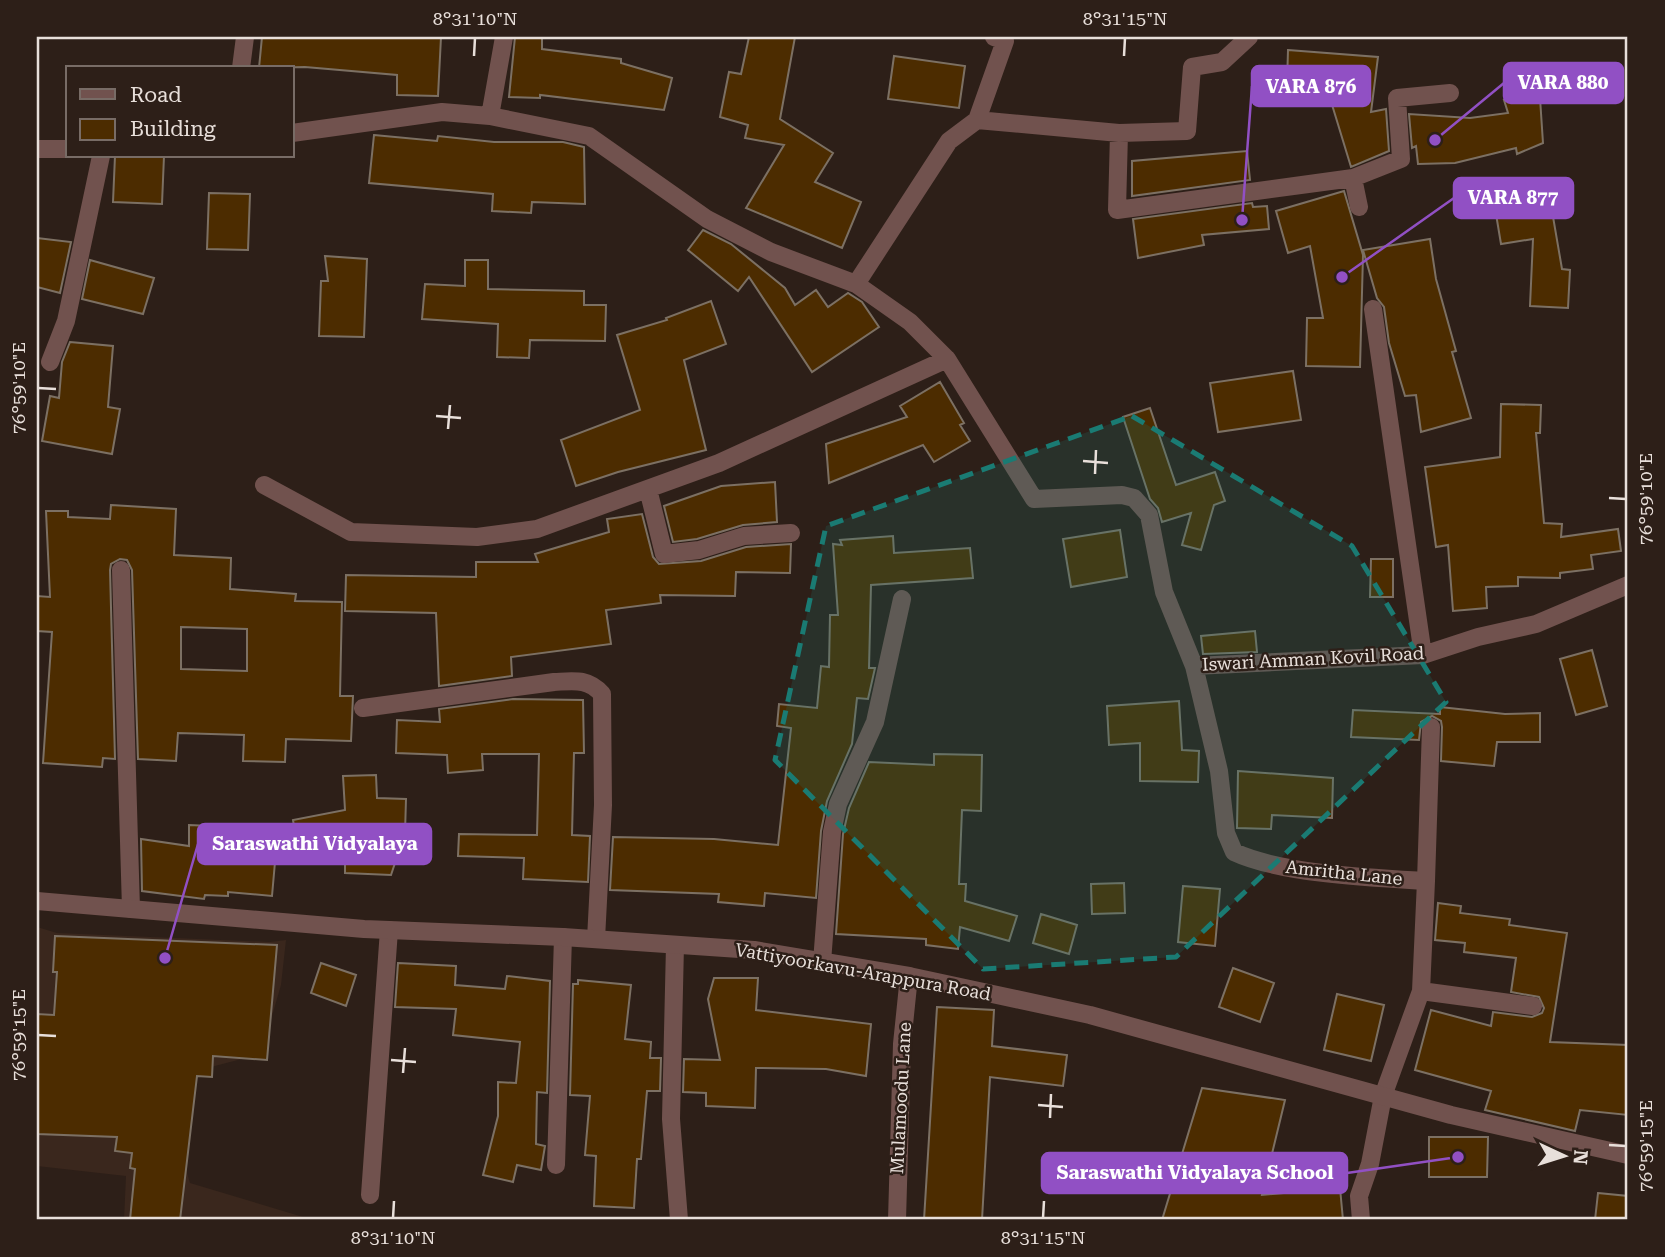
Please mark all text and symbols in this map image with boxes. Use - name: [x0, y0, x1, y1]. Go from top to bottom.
- text: 8°31'10"N: [433, 8, 517, 29]
- text: 8°31'15"N: [1083, 8, 1167, 29]
- callout: VARA 880: [1504, 63, 1623, 103]
- legend: [66, 66, 294, 158]
- callout: VARA 876: [1252, 66, 1370, 106]
- text: VARA 880: [1518, 71, 1609, 94]
- text: VARA 876: [1266, 75, 1357, 98]
- text: Road: [130, 83, 182, 107]
- text: Building: [130, 117, 216, 141]
- callout: VARA 877: [1454, 178, 1573, 218]
- text: VARA 877: [1468, 186, 1559, 209]
- text: 76°59'10"E: [8, 342, 29, 434]
- text: 76°59'10"E: [1635, 453, 1656, 545]
- street label: Iswari Amman Kovil Road: [1201, 642, 1425, 675]
- callout: Saraswathi Vidyalaya: [198, 824, 431, 864]
- text: Saraswathi Vidyalaya: [212, 832, 418, 855]
- street label: Amritha Lane: [1285, 856, 1404, 889]
- street label: Vattiyoorkavu-Arappura Road: [734, 939, 993, 1004]
- text: 76°59'15"E: [8, 989, 29, 1081]
- street label: Mulamoodu Lane: [886, 1021, 915, 1174]
- text: 76°59'15"E: [1635, 1100, 1656, 1192]
- north arrow: [1528, 1120, 1598, 1190]
- text: N: [1568, 1149, 1592, 1166]
- callout: Saraswathi Vidyalaya School: [1042, 1153, 1347, 1193]
- text: Saraswathi Vidyalaya School: [1056, 1161, 1334, 1184]
- text: 8°31'10"N: [351, 1227, 435, 1248]
- text: 8°31'15"N: [1001, 1227, 1085, 1248]

